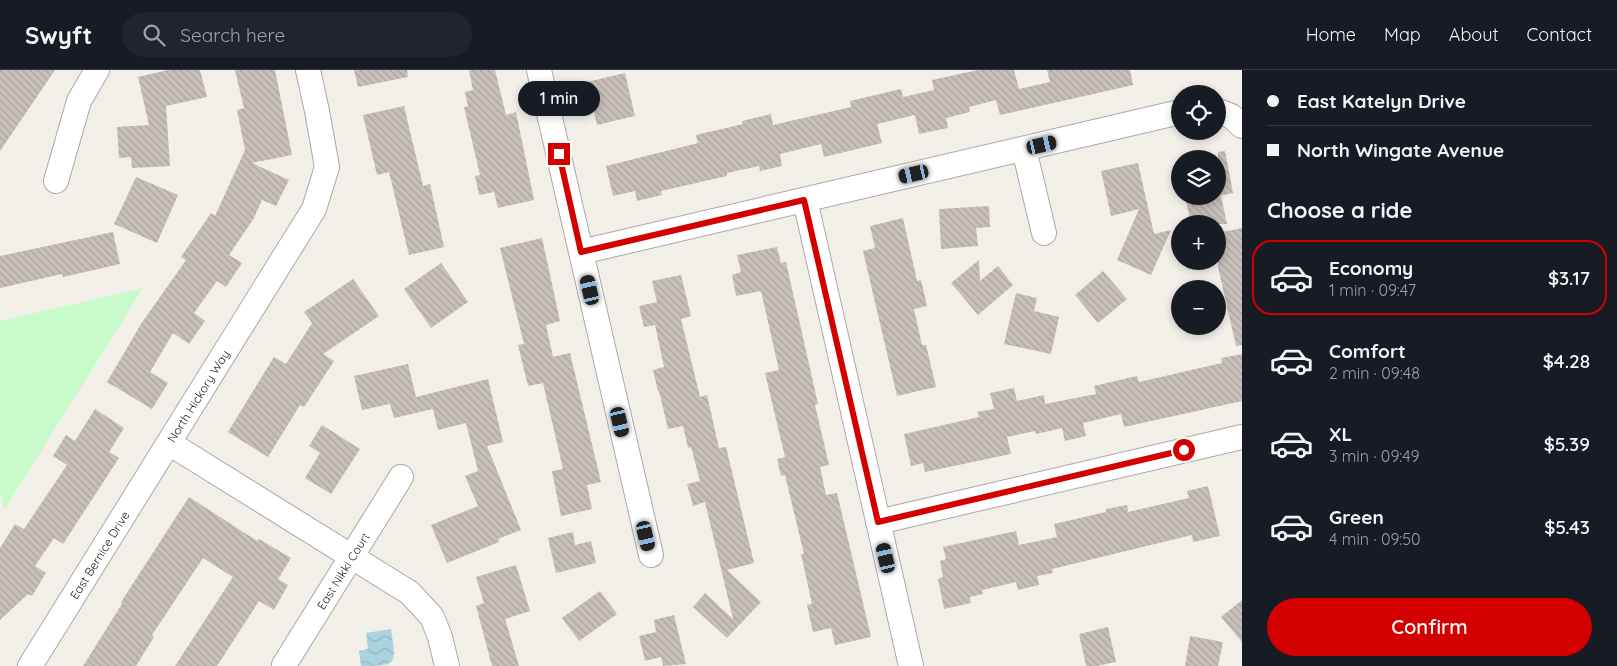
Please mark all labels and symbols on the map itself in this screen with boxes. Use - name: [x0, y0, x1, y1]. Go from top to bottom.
- callout: 1 min: [518, 82, 600, 116]
- car: [1025, 134, 1058, 156]
- route end: [548, 143, 570, 165]
- car: [897, 163, 930, 185]
- car: [579, 274, 600, 306]
- street label: North Hickory Way: [164, 347, 232, 445]
- car: [609, 406, 630, 438]
- route start: [1173, 439, 1195, 461]
- street label: East Bernice Drive: [66, 508, 132, 602]
- car: [635, 520, 656, 552]
- street label: East Nikki Court: [313, 530, 372, 612]
- car: [875, 542, 896, 574]

